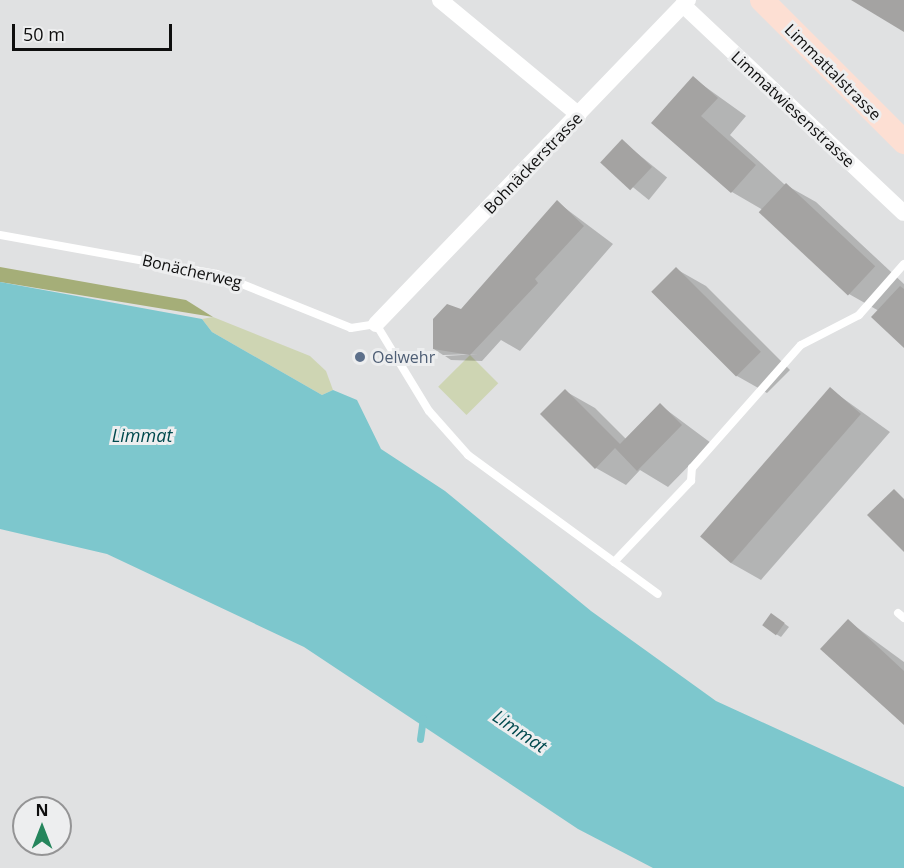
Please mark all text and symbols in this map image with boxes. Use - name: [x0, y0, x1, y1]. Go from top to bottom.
- scale bar: [15, 12, 176, 50]
- street label: Limmattalstrasse: [781, 20, 885, 124]
- text: 50 m: [23, 22, 65, 46]
- street label: Limmatwiesenstrasse: [727, 47, 859, 171]
- street label: Bohnäckerstrasse: [480, 108, 586, 218]
- street label: Bonächerweg: [140, 250, 244, 292]
- place label: Oelwehr: [372, 347, 435, 367]
- marker: Oelwehr: [353, 350, 367, 364]
- water label: Limmat: [112, 424, 172, 446]
- water label: Limmat: [489, 705, 551, 757]
- north arrow: [12, 796, 72, 856]
- text: N: [35, 799, 49, 821]

